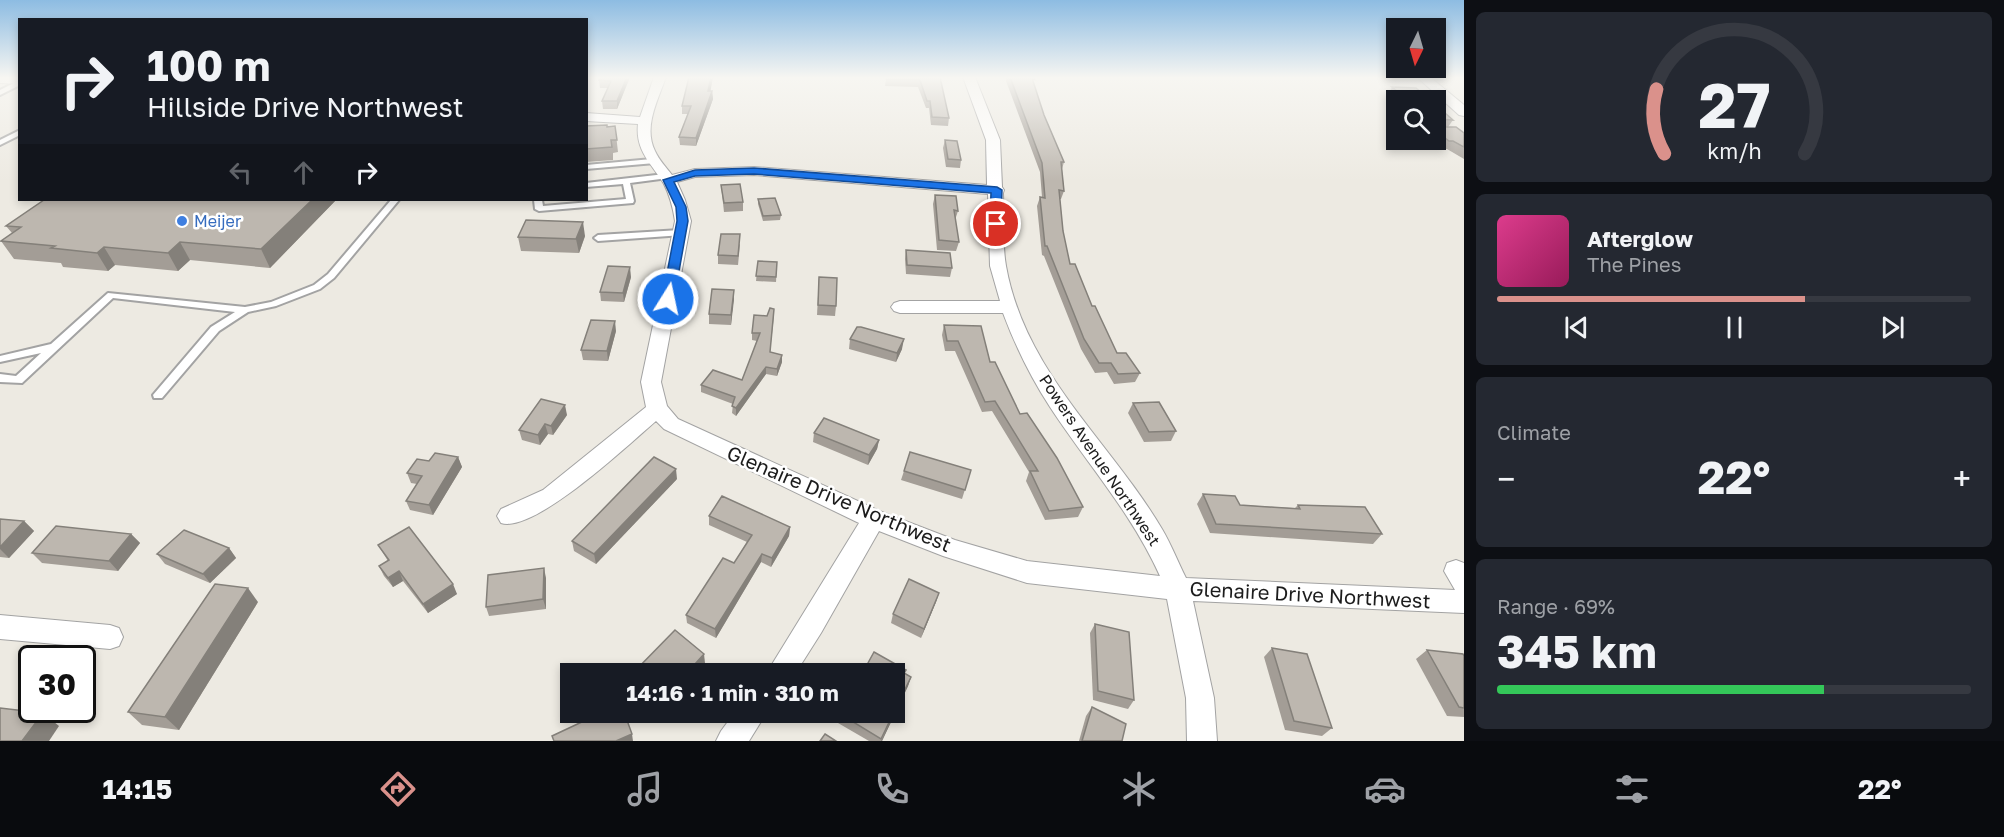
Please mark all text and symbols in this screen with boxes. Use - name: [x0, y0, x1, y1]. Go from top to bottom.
- north arrow: [1386, 18, 1446, 78]
- map controls: [1386, 18, 1446, 150]
- text: 100 m: [147, 40, 270, 90]
- icon: right: [48, 42, 126, 120]
- text: 27: [1698, 67, 1770, 142]
- button: search: [1386, 90, 1446, 150]
- text: Hillside Drive Northwest: [147, 91, 464, 123]
- text: km/h: [1707, 139, 1761, 165]
- icon: left: [224, 156, 257, 189]
- icon: ahead: [287, 156, 320, 189]
- icon: right: [350, 156, 383, 189]
- pin: [970, 198, 1021, 249]
- icon: arrive: [979, 207, 1012, 240]
- place label: Meijer: [194, 211, 241, 231]
- marker: Meijer: [175, 214, 189, 228]
- text: Afterglow: [1587, 225, 1693, 252]
- text: The Pines: [1587, 252, 1681, 276]
- position arrow: [636, 267, 700, 331]
- icon: previous: [1560, 311, 1593, 344]
- icon: pause: [1718, 311, 1751, 344]
- icon: next: [1876, 311, 1909, 344]
- street label: Powers Avenue Northwest: [1035, 371, 1165, 549]
- text: Climate: [1497, 420, 1571, 444]
- street label: Glenaire Drive Northwest: [724, 440, 955, 556]
- text: 22°: [1698, 450, 1770, 504]
- text: −: [1497, 459, 1515, 498]
- text: +: [1953, 459, 1971, 498]
- street label: Glenaire Drive Northwest: [1189, 576, 1431, 612]
- text: Range · 69%: [1497, 594, 1615, 618]
- text: 345 km: [1497, 624, 1657, 678]
- speed limit sign: 30: [18, 645, 96, 723]
- text: 14:16 · 1 min · 310 m: [626, 679, 839, 706]
- icon: directions: [377, 768, 419, 810]
- icon: music: [624, 768, 666, 810]
- icon: phone: [871, 768, 913, 810]
- icon: climate: [1118, 768, 1160, 810]
- icon: car: [1364, 768, 1406, 810]
- icon: filters: [1611, 768, 1653, 810]
- text: 14:15: [102, 773, 172, 805]
- text: 22°: [1858, 773, 1901, 805]

